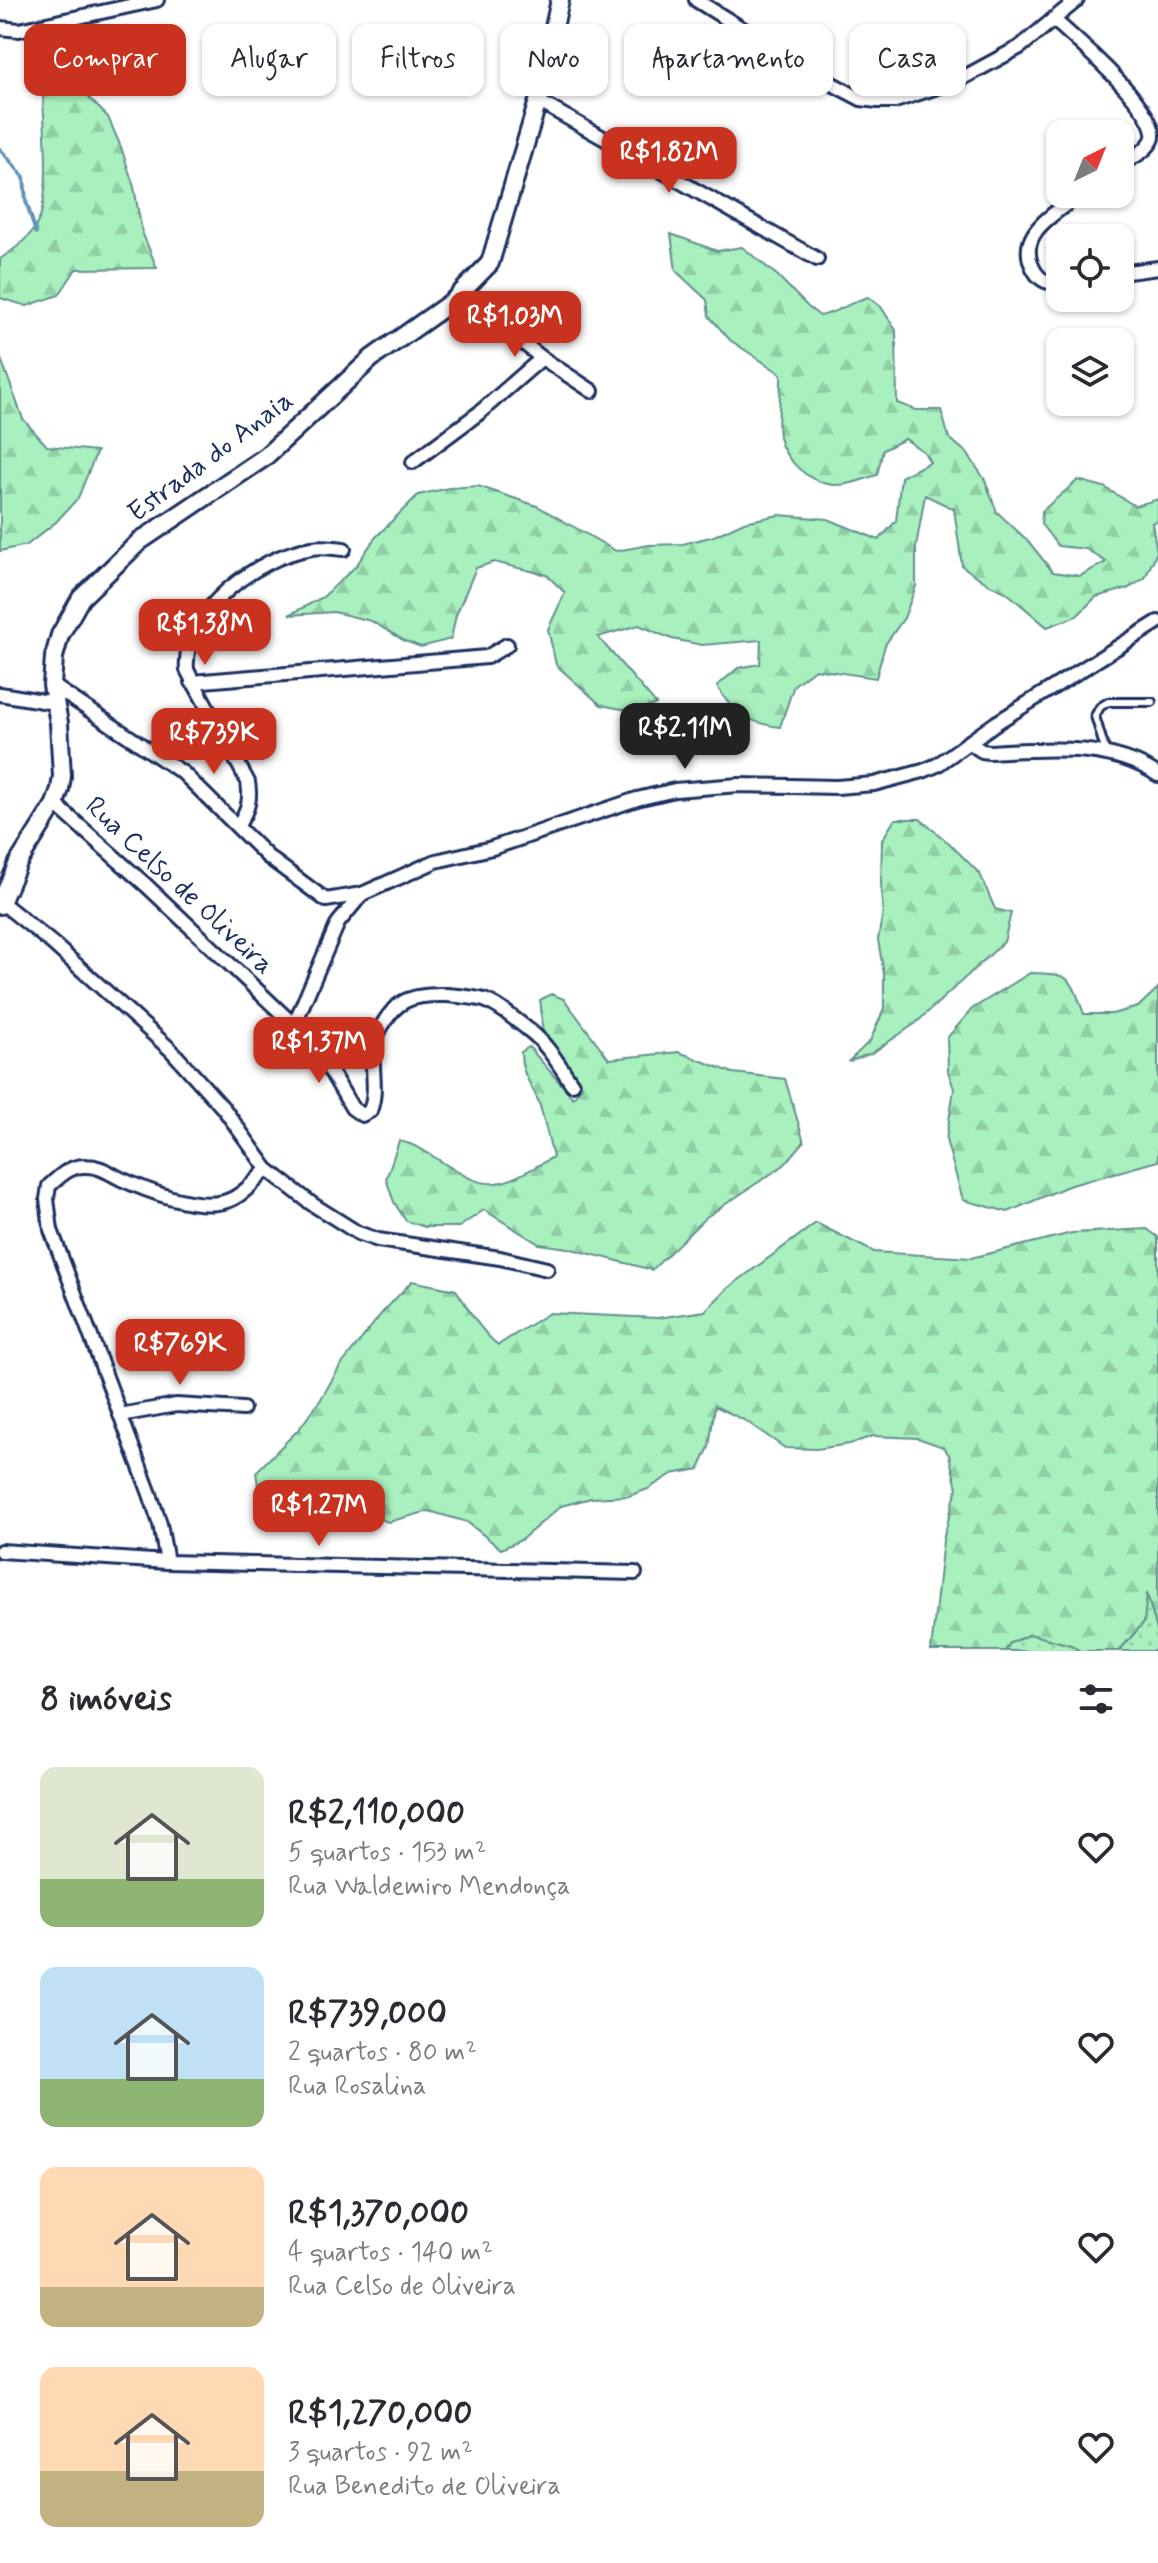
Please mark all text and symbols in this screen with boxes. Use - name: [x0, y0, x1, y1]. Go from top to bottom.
- chip: Comprar: [24, 24, 186, 96]
- chip: Alugar: [202, 24, 336, 96]
- chip: Filtros: [352, 24, 484, 96]
- chip: Novo: [500, 24, 608, 96]
- chip: Apartamento: [624, 24, 833, 96]
- chip: Casa: [849, 24, 966, 96]
- north arrow: [1046, 120, 1134, 208]
- map controls: [1046, 120, 1134, 416]
- pin: R$1.82M: [595, 127, 743, 195]
- text: R$1.82M: [620, 136, 718, 170]
- button: locate: [1046, 224, 1134, 312]
- pin: R$1.03M: [441, 291, 589, 359]
- text: R$1.03M: [467, 300, 563, 334]
- button: layers: [1046, 328, 1134, 416]
- street label: Estrada do Anaia: [121, 383, 301, 531]
- pin: R$1.38M: [131, 599, 279, 667]
- text: R$1.38M: [157, 608, 253, 642]
- pin: R$2.11M: [611, 703, 759, 771]
- pin: R$739K: [149, 708, 279, 776]
- text: R$2.11M: [638, 712, 732, 746]
- text: R$739K: [169, 717, 259, 751]
- street label: Rua Celso de Oliveira: [77, 789, 281, 983]
- pin: R$1.37M: [245, 1017, 393, 1085]
- text: R$1.37M: [271, 1026, 367, 1060]
- pin: R$769K: [115, 1319, 245, 1387]
- text: R$769K: [134, 1328, 226, 1362]
- pin: R$1.27M: [245, 1480, 393, 1548]
- text: R$1.27M: [271, 1489, 367, 1523]
- text: 8 imóveis: [40, 1677, 172, 1722]
- icon: filters: [1074, 1677, 1118, 1721]
- text: R$2,110,000: [288, 1791, 465, 1836]
- icon: home: [104, 1799, 200, 1895]
- icon: heart: [1074, 1825, 1118, 1869]
- text: 5 quartos · 153 m²: [288, 1836, 486, 1870]
- text: Rua Waldemiro Mendonça: [288, 1870, 570, 1904]
- text: R$739,000: [288, 1991, 447, 2036]
- icon: home: [104, 1999, 200, 2095]
- icon: heart: [1074, 2025, 1118, 2069]
- text: 2 quartos · 80 m²: [288, 2036, 477, 2070]
- text: Rua Rosalina: [288, 2070, 426, 2104]
- text: R$1,370,000: [288, 2191, 469, 2236]
- icon: home: [104, 2199, 200, 2295]
- icon: heart: [1074, 2225, 1118, 2269]
- text: 4 quartos · 140 m²: [288, 2236, 493, 2270]
- text: Rua Celso de Oliveira: [288, 2270, 516, 2304]
- text: R$1,270,000: [288, 2391, 473, 2436]
- icon: home: [104, 2399, 200, 2495]
- icon: heart: [1074, 2425, 1118, 2469]
- text: 3 quartos · 92 m²: [288, 2436, 473, 2470]
- text: Rua Benedito de Oliveira: [288, 2470, 561, 2504]

